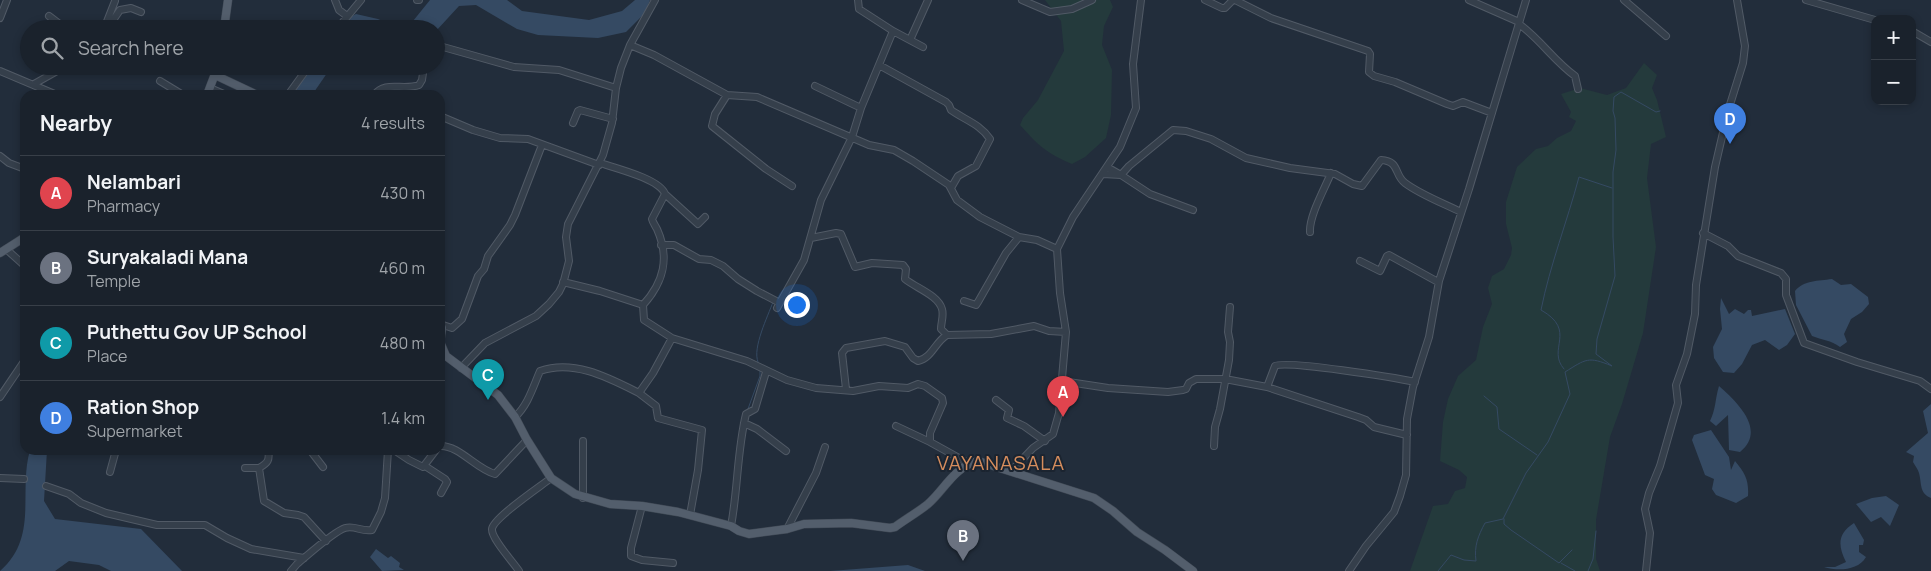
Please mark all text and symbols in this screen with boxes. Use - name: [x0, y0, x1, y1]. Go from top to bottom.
- map controls: [1871, 15, 1916, 105]
- button: +: [1871, 15, 1916, 60]
- search box: [20, 20, 445, 75]
- icon: search: [38, 34, 66, 62]
- text: Search here: [78, 35, 184, 61]
- button: −: [1871, 60, 1916, 105]
- pin: D: [1714, 103, 1746, 144]
- text: Nearby: [40, 109, 112, 137]
- text: 4 results: [361, 112, 425, 134]
- text: Nelambari: [87, 169, 181, 195]
- text: A: [51, 182, 61, 204]
- text: 430 m: [380, 182, 425, 204]
- text: Pharmacy: [87, 195, 160, 217]
- text: Suryakaladi Mana: [87, 244, 248, 270]
- text: B: [51, 257, 61, 279]
- text: 460 m: [379, 257, 425, 279]
- text: Temple: [87, 270, 141, 292]
- your location: [784, 292, 810, 318]
- text: Puthettu Gov UP School: [87, 319, 307, 345]
- text: C: [50, 332, 62, 354]
- text: 480 m: [380, 332, 425, 354]
- text: Place: [87, 345, 127, 367]
- pin: C: [472, 359, 504, 400]
- pin: A: [1047, 376, 1079, 417]
- text: Ration Shop: [87, 394, 199, 420]
- text: D: [50, 407, 62, 429]
- text: 1.4 km: [381, 407, 425, 429]
- text: Supermarket: [87, 420, 183, 442]
- district label: VAYANASALA: [937, 449, 1065, 476]
- pin: B: [947, 520, 979, 561]

